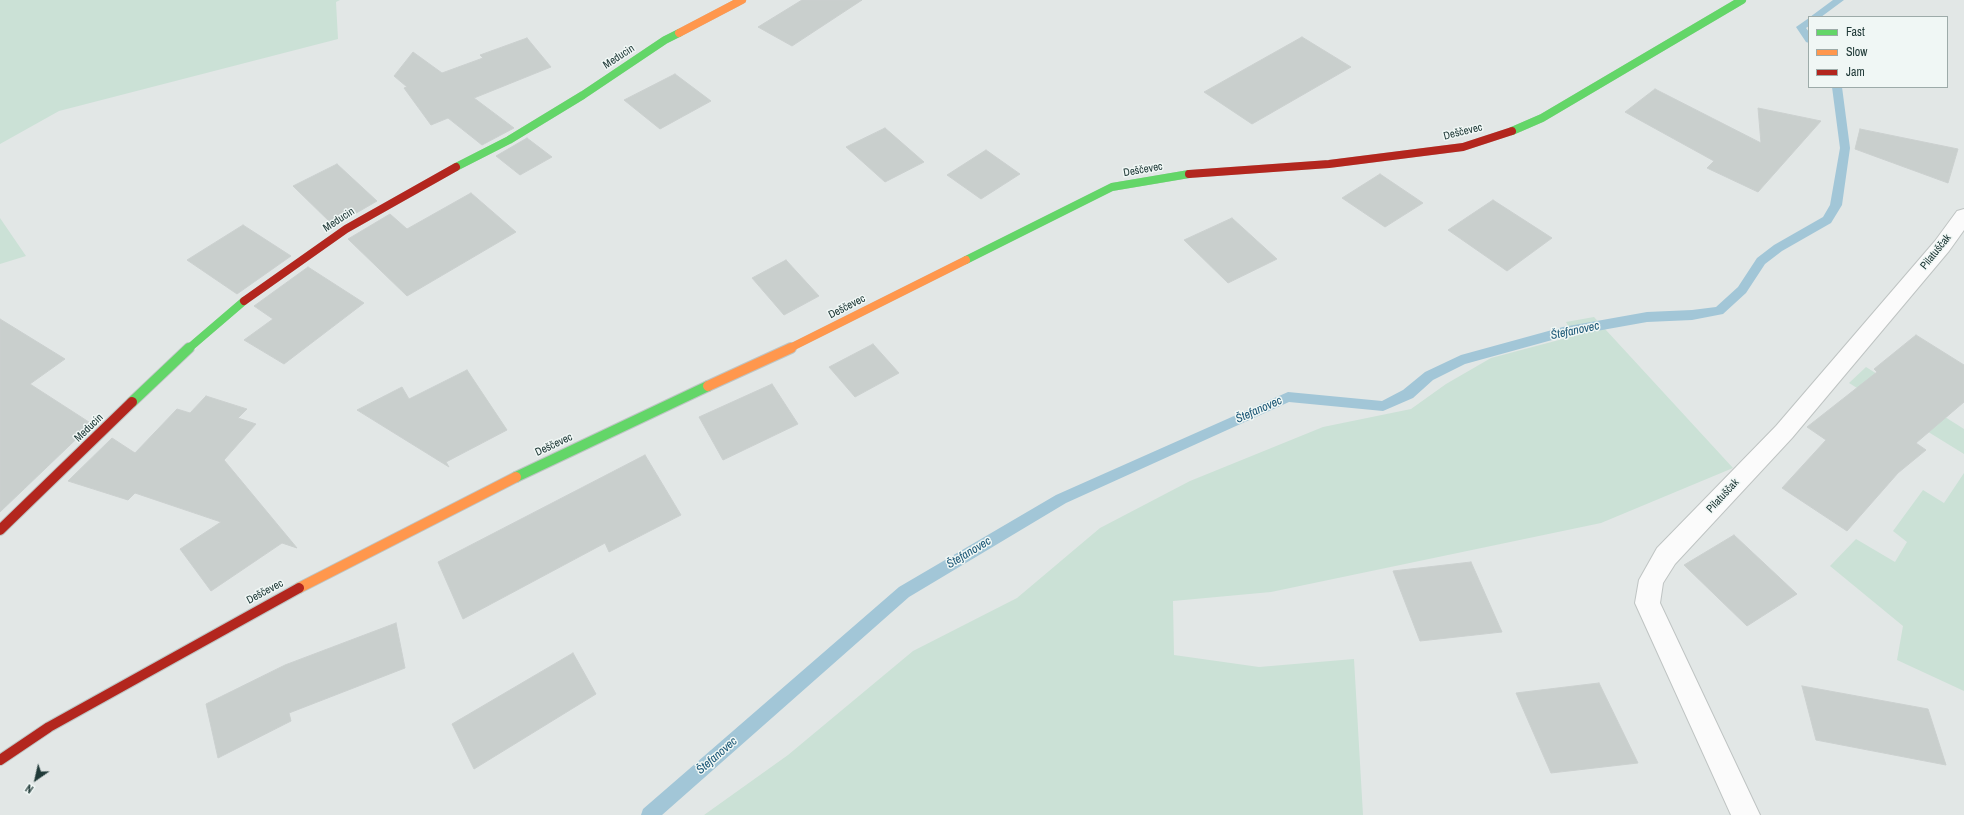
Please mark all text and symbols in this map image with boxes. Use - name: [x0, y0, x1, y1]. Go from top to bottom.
- legend: [1808, 16, 1948, 88]
- text: Fast: [1846, 24, 1865, 40]
- street label: Meducin: [601, 42, 637, 72]
- text: Slow: [1846, 44, 1867, 60]
- text: Jam: [1846, 64, 1865, 80]
- street label: Deščevec: [1442, 121, 1484, 143]
- street label: Deščevec: [1122, 160, 1164, 180]
- street label: Meducin: [321, 205, 357, 235]
- street label: Pilatuščak: [1918, 232, 1954, 272]
- street label: Deščevec: [826, 292, 868, 322]
- water label: Štefanovec: [1549, 319, 1601, 343]
- water label: Štefanovec: [1234, 393, 1284, 427]
- street label: Meducin: [72, 411, 106, 445]
- street label: Deščevec: [533, 431, 575, 459]
- street label: Pilatuščak: [1704, 476, 1742, 516]
- water label: Štefanovec: [944, 534, 994, 572]
- street label: Deščevec: [244, 577, 286, 607]
- water label: Štefanovec: [694, 734, 740, 778]
- north arrow: [16, 759, 56, 799]
- text: N: [23, 781, 36, 797]

